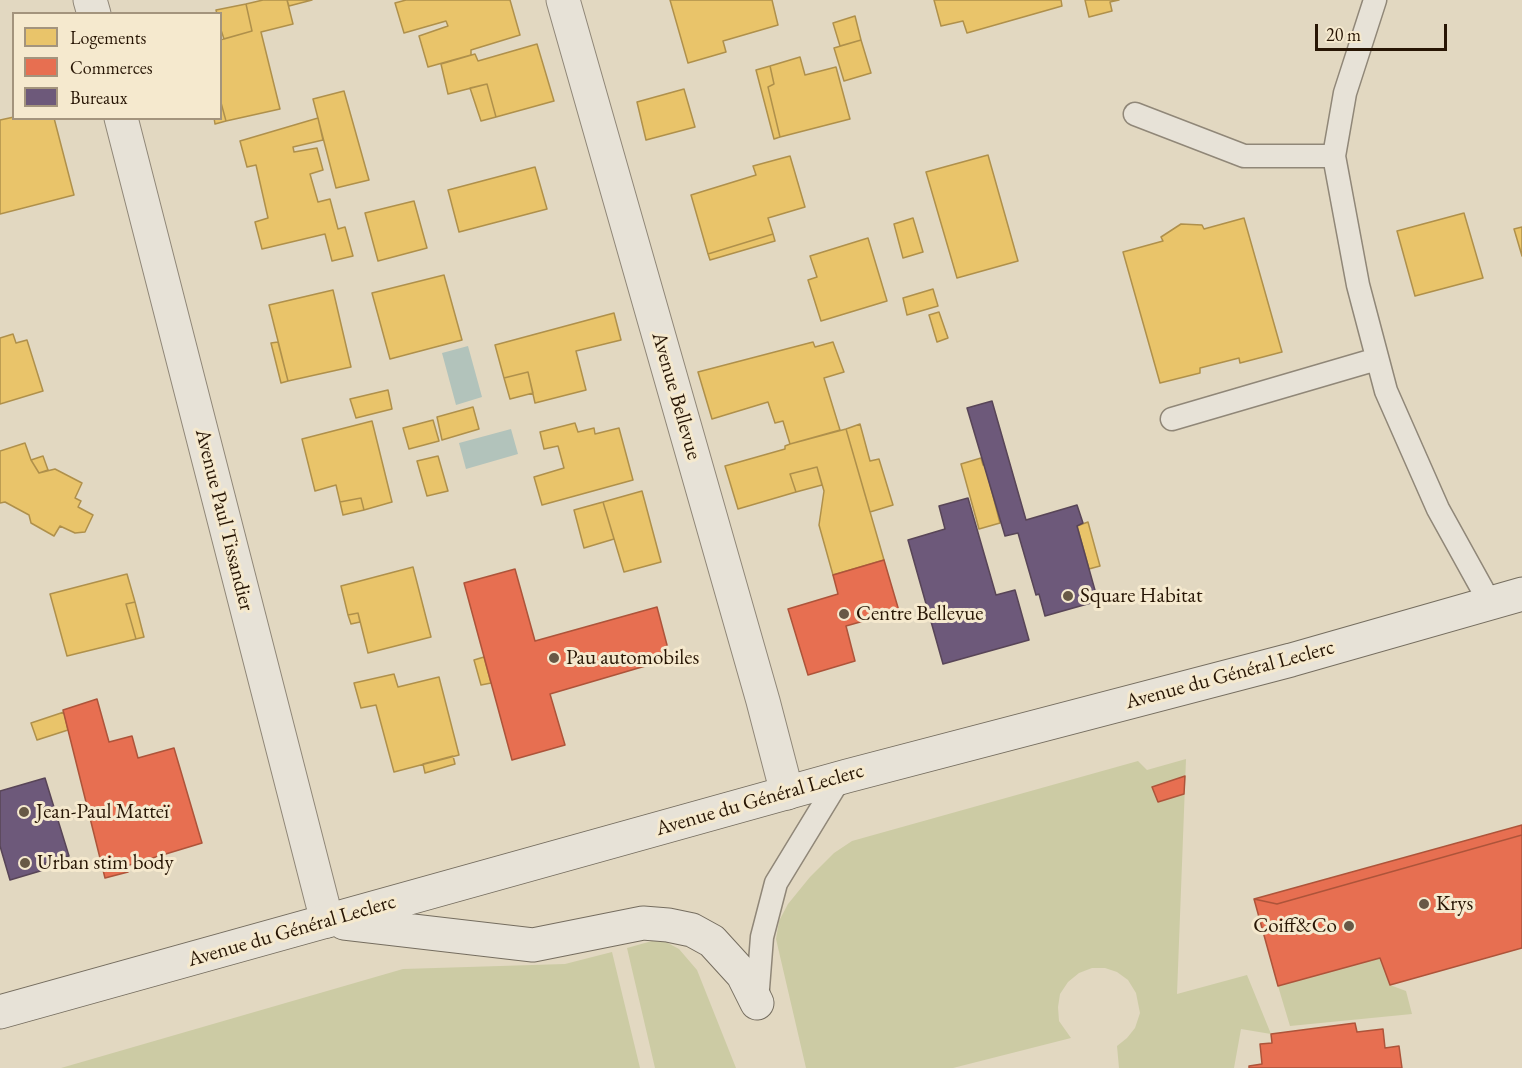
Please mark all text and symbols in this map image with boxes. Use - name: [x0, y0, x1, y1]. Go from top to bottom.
- legend: [12, 12, 222, 120]
- scale bar: [1318, 12, 1450, 50]
- text: 20 m: [1326, 23, 1361, 46]
- text: Logements: [70, 26, 146, 49]
- text: Commerces: [70, 56, 153, 79]
- text: Bureaux: [70, 86, 128, 109]
- street label: Avenue Bellevue: [646, 329, 706, 463]
- street label: Avenue Paul Tissandier: [189, 426, 259, 614]
- place label: Square Habitat: [1080, 583, 1202, 609]
- marker: Square Habitat: [1061, 589, 1075, 603]
- place label: Centre Bellevue: [856, 601, 983, 627]
- marker: Centre Bellevue: [837, 607, 851, 621]
- street label: Avenue du Général Leclerc: [1123, 635, 1337, 715]
- place label: Pau automobiles: [566, 645, 699, 671]
- marker: Pau automobiles: [547, 651, 561, 665]
- street label: Avenue du Général Leclerc: [653, 758, 867, 842]
- place label: Jean-Paul Matteï: [36, 799, 169, 825]
- marker: Jean-Paul Matteï: [17, 805, 31, 819]
- place label: Urban stim body: [37, 850, 174, 876]
- marker: Urban stim body: [18, 856, 32, 870]
- street label: Avenue du Général Leclerc: [185, 889, 399, 973]
- place label: Krys: [1436, 891, 1473, 917]
- marker: Krys: [1417, 897, 1431, 911]
- place label: Coiff&Co: [1253, 913, 1337, 939]
- marker: Coiff&Co: [1342, 919, 1356, 933]

